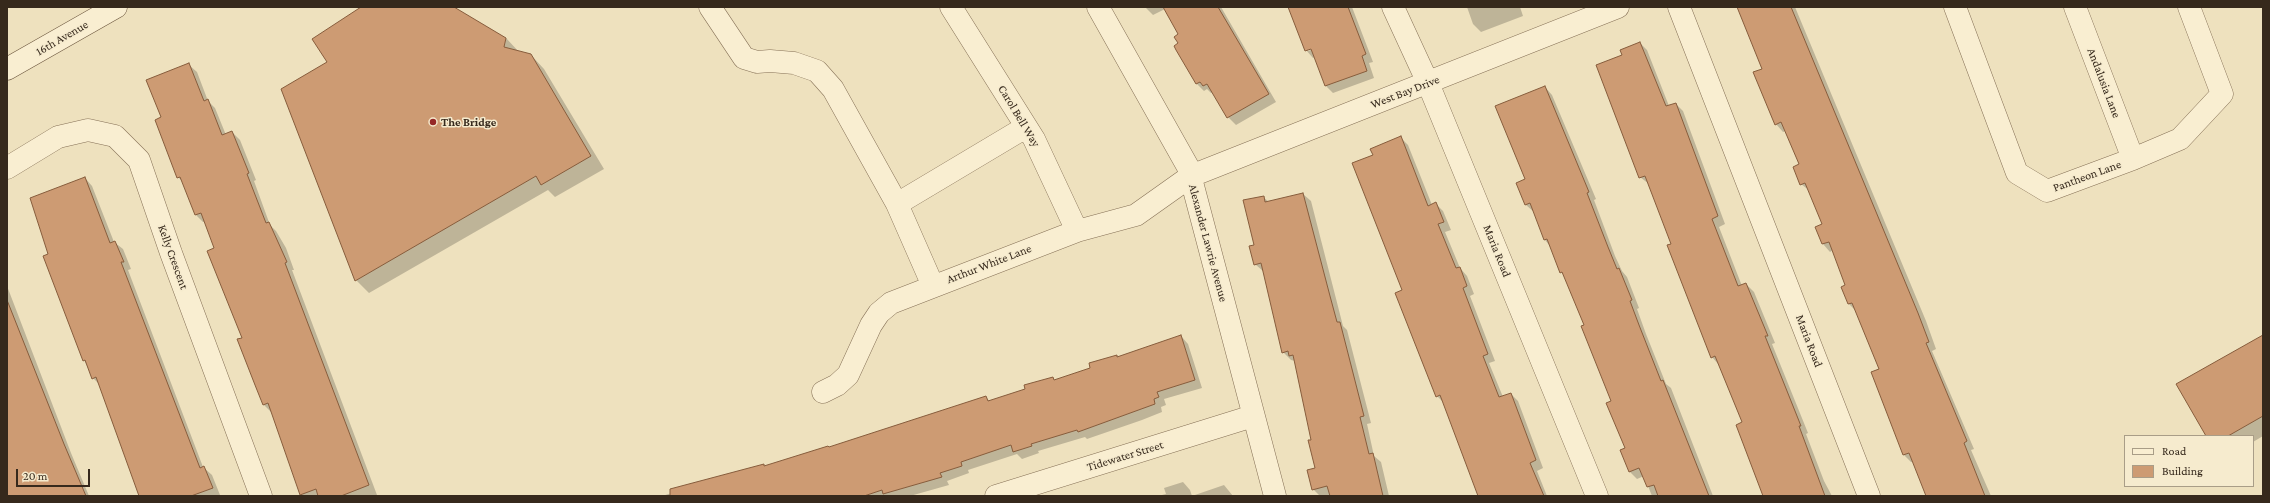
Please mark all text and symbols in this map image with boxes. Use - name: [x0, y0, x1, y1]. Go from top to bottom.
- street label: 16th Avenue: [33, 17, 91, 59]
- street label: Andalusia Lane: [2084, 46, 2124, 120]
- street label: West Bay Drive: [1369, 72, 1441, 112]
- street label: Carol Bell Way: [995, 82, 1043, 150]
- place label: The Bridge: [441, 115, 496, 129]
- marker: The Bridge: [428, 117, 438, 127]
- street label: Pantheon Lane: [2051, 157, 2123, 195]
- street label: Alexander Lawrie Avenue: [1185, 183, 1231, 303]
- street label: Kelly Crescent: [155, 223, 191, 291]
- street label: Maria Road: [1480, 223, 1514, 279]
- street label: Arthur White Lane: [945, 241, 1033, 287]
- street label: Maria Road: [1792, 313, 1826, 369]
- legend: [2124, 435, 2254, 487]
- street label: Tidewater Street: [1085, 438, 1165, 474]
- text: Road: [2162, 444, 2186, 458]
- scale bar: [18, 461, 92, 487]
- text: Building: [2162, 464, 2203, 478]
- text: 20 m: [23, 469, 47, 483]

